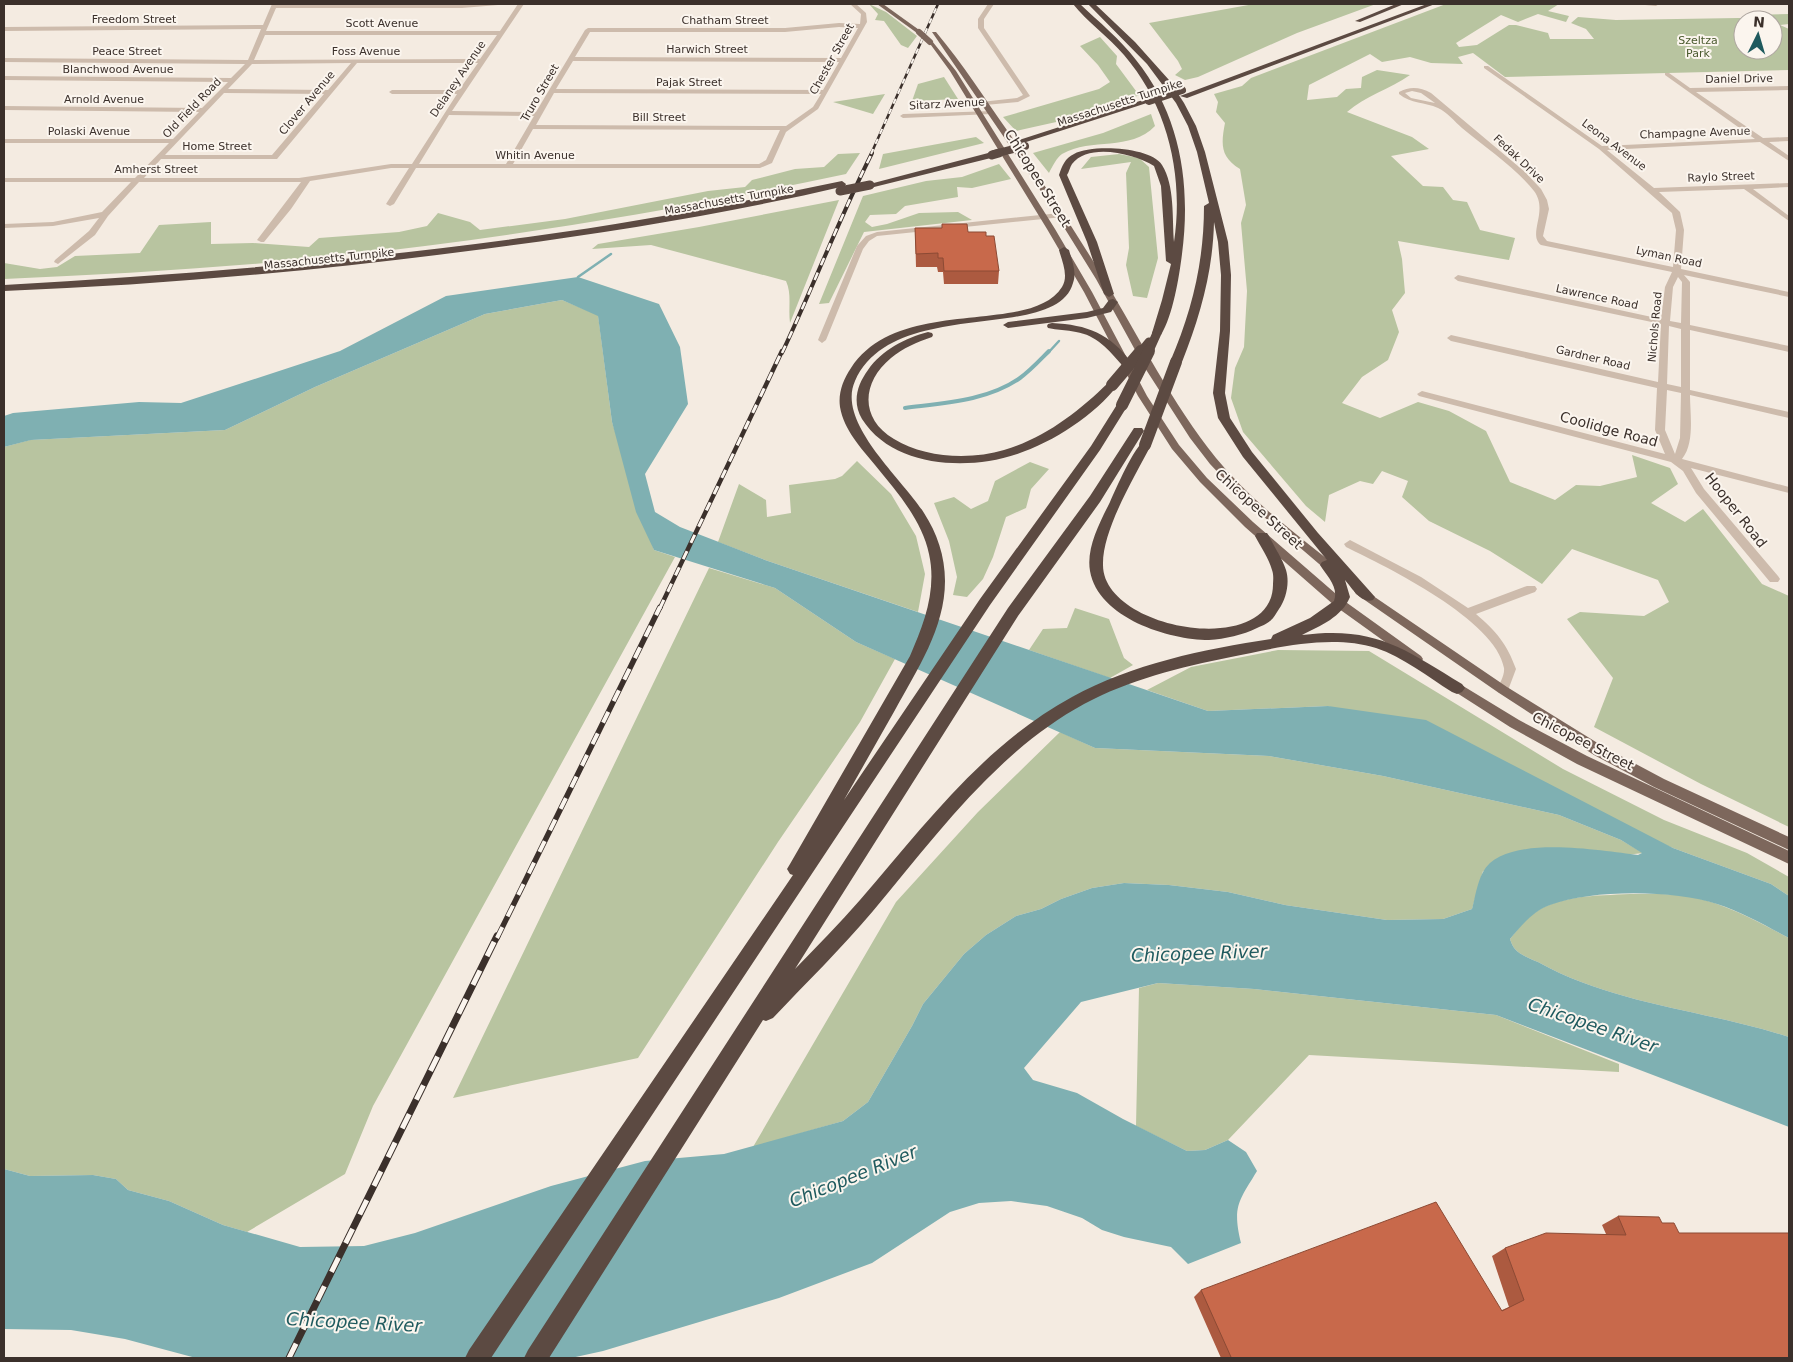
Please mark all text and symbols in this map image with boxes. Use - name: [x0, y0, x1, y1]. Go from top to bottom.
- north arrow: [1733, 10, 1783, 60]
- street label: Freedom Street: [92, 13, 177, 26]
- street label: Chatham Street: [681, 14, 769, 27]
- text: N: [1753, 14, 1766, 31]
- street label: Scott Avenue: [346, 17, 419, 30]
- street label: Chester Street: [807, 20, 857, 97]
- park label: Szeltza Park: [1678, 34, 1718, 60]
- street label: Delaney Avenue: [428, 38, 489, 120]
- street label: Harwich Street: [666, 43, 748, 56]
- street label: Peace Street: [92, 45, 162, 58]
- street label: Foss Avenue: [332, 45, 400, 58]
- street label: Truro Street: [518, 61, 562, 125]
- street label: Blanchwood Avenue: [62, 63, 174, 76]
- street label: Clover Avenue: [276, 68, 338, 138]
- street label: Daniel Drive: [1705, 72, 1773, 86]
- street label: Old Field Road: [160, 75, 224, 141]
- street label: Pajak Street: [656, 76, 723, 89]
- street label: Massachusetts Turnpike: [1056, 77, 1184, 129]
- street label: Arnold Avenue: [64, 93, 144, 106]
- street label: Sitarz Avenue: [909, 96, 985, 112]
- street label: Bill Street: [632, 111, 687, 124]
- street label: Leona Avenue: [1579, 116, 1649, 174]
- street label: Polaski Avenue: [48, 125, 130, 138]
- street label: Champagne Avenue: [1639, 125, 1751, 141]
- street label: Chicopee Street: [1002, 126, 1075, 230]
- street label: Fedak Drive: [1491, 132, 1548, 186]
- street label: Home Street: [182, 140, 252, 153]
- street label: Whitin Avenue: [495, 149, 575, 162]
- street label: Amherst Street: [114, 163, 198, 176]
- street label: Raylo Street: [1687, 169, 1756, 185]
- street label: Massachusetts Turnpike: [663, 182, 795, 218]
- street label: Lyman Road: [1635, 244, 1703, 270]
- street label: Massachusetts Turnpike: [263, 246, 395, 272]
- street label: Lawrence Road: [1555, 282, 1639, 312]
- street label: Nichols Road: [1645, 291, 1665, 363]
- street label: Gardner Road: [1555, 343, 1631, 373]
- street label: Coolidge Road: [1558, 408, 1660, 450]
- street label: Chicopee Street: [1212, 466, 1306, 553]
- street label: Hooper Road: [1702, 469, 1770, 551]
- street label: Chicopee Street: [1530, 708, 1637, 774]
- water label: Chicopee River: [1131, 940, 1269, 966]
- water label: Chicopee River: [1525, 993, 1662, 1058]
- water label: Chicopee River: [786, 1140, 921, 1211]
- water label: Chicopee River: [286, 1308, 424, 1336]

